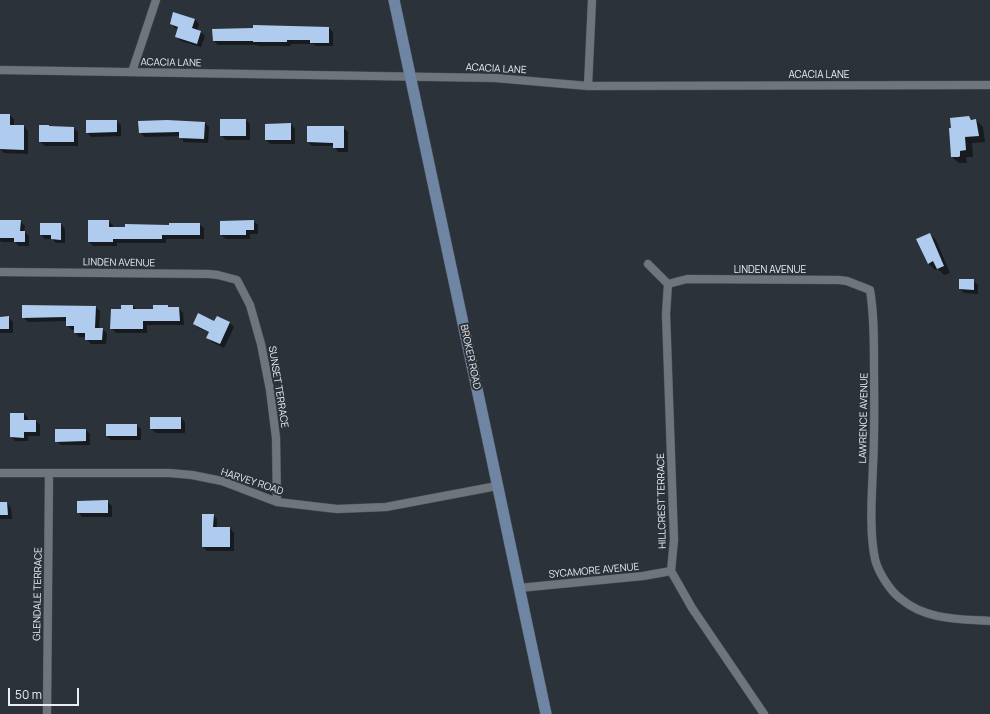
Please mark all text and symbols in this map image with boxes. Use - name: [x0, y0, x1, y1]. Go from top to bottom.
- street label: ACACIA LANE: [140, 56, 202, 70]
- street label: ACACIA LANE: [465, 61, 527, 77]
- street label: ACACIA LANE: [788, 69, 850, 81]
- street label: LINDEN AVENUE: [83, 256, 155, 270]
- street label: LINDEN AVENUE: [734, 264, 806, 276]
- street label: BROKER ROAD: [457, 323, 483, 391]
- street label: SUNSET TERRACE: [266, 345, 290, 429]
- street label: LAWRENCE AVENUE: [857, 373, 871, 463]
- street label: HILLCREST TERRACE: [655, 453, 669, 549]
- street label: HARVEY ROAD: [219, 466, 285, 498]
- street label: GLENDALE TERRACE: [31, 547, 45, 641]
- street label: SYCAMORE AVENUE: [548, 561, 640, 581]
- scale bar: [10, 680, 81, 706]
- text: 50 m: [15, 686, 42, 703]

